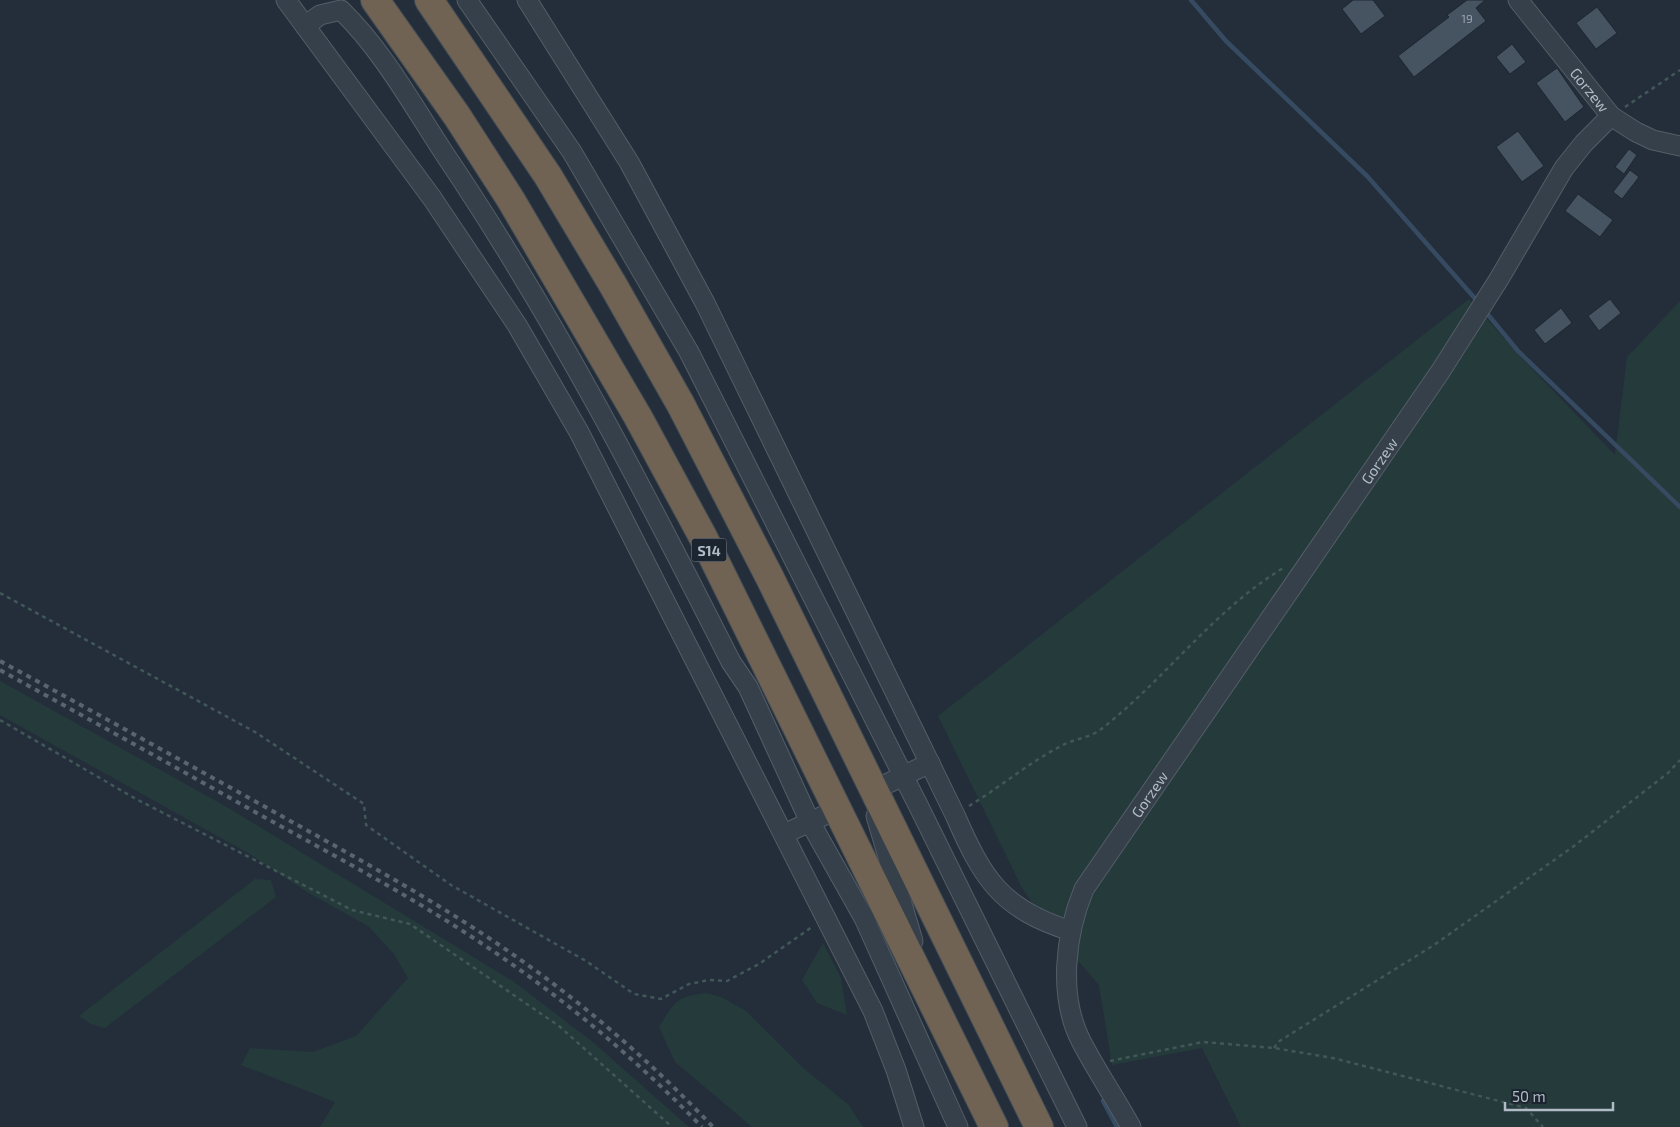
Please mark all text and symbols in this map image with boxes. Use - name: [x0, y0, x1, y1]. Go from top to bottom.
- house number: 19: [1461, 11, 1473, 25]
- street label: Gorzew: [1567, 64, 1613, 116]
- street label: Gorzew: [1357, 434, 1401, 487]
- road number: S14: [692, 538, 726, 562]
- street label: Gorzew: [1127, 768, 1171, 821]
- scale bar: [1505, 1080, 1612, 1112]
- text: 50 m: [1512, 1087, 1546, 1105]

